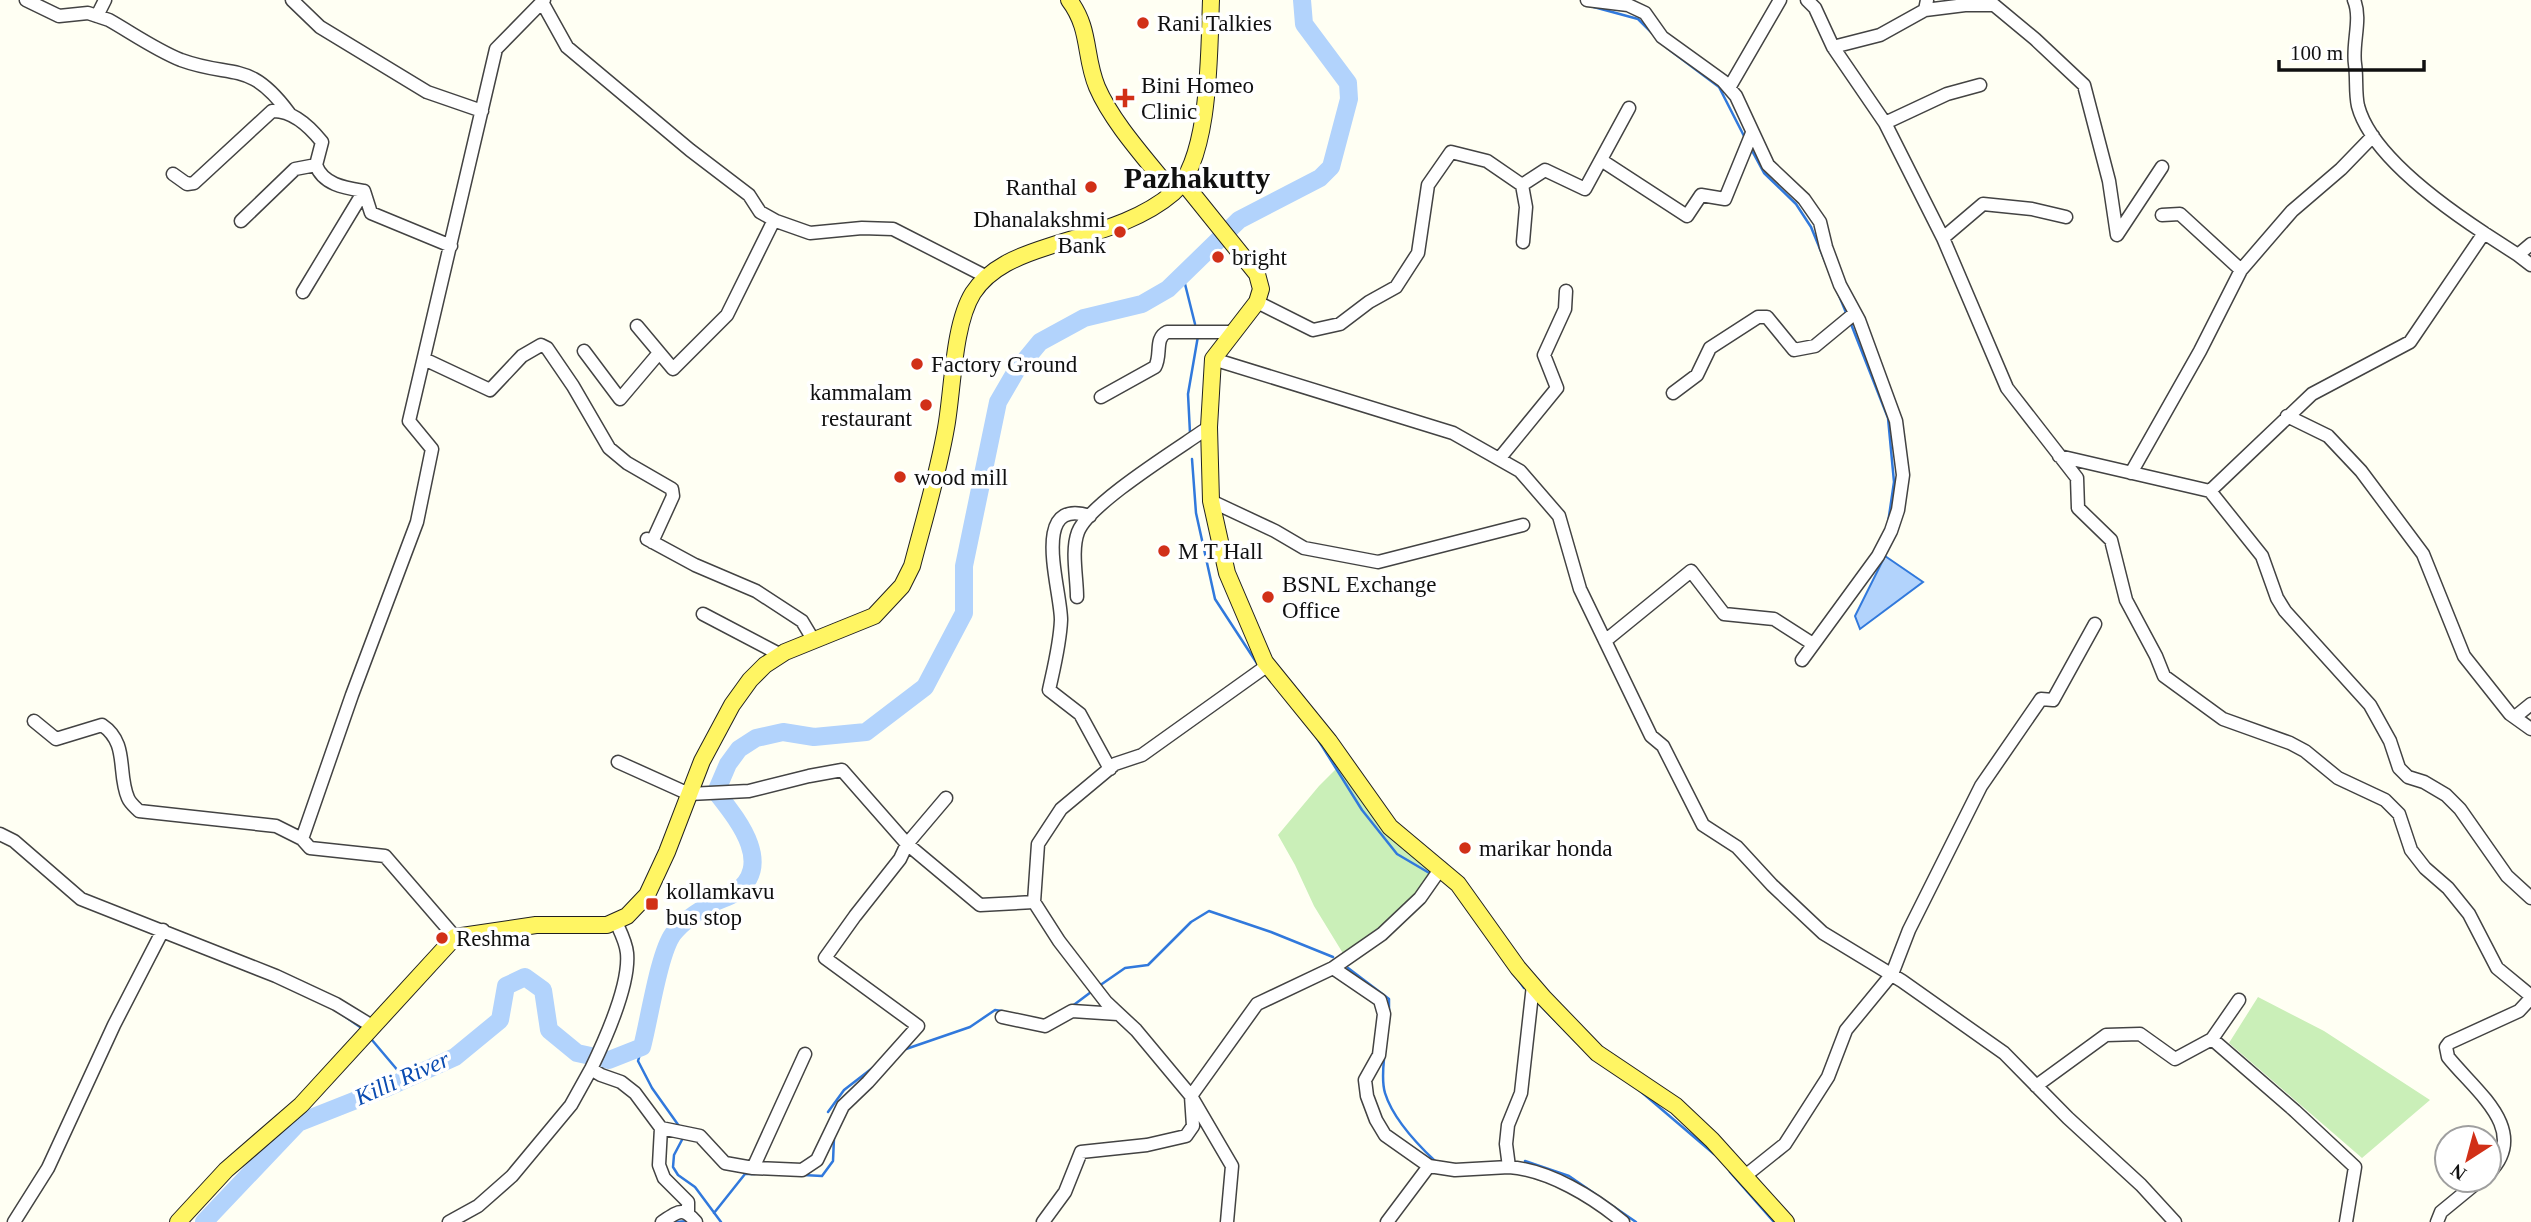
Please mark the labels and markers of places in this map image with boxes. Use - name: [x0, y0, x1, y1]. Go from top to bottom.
- place label: Rani Talkies: [1157, 11, 1272, 36]
- marker: Rani Talkies: [1135, 15, 1151, 31]
- place label: Bini Homeo Clinic: [1141, 73, 1254, 124]
- marker: Bini Homeo Clinic: [1115, 88, 1135, 108]
- place label: Ranthal: [1005, 175, 1077, 200]
- marker: Ranthal: [1083, 179, 1099, 195]
- place label: Dhanalakshmi Bank: [973, 207, 1106, 258]
- marker: Dhanalakshmi Bank: [1112, 224, 1128, 240]
- place label: bright: [1232, 245, 1288, 270]
- marker: bright: [1210, 249, 1226, 265]
- place label: Factory Ground: [931, 352, 1078, 377]
- marker: Factory Ground: [909, 356, 925, 372]
- place label: kammalam restaurant: [810, 380, 913, 431]
- marker: kammalam restaurant: [918, 397, 934, 413]
- place label: wood mill: [914, 465, 1008, 490]
- marker: wood mill: [892, 469, 908, 485]
- place label: M T Hall: [1178, 539, 1263, 564]
- marker: M T Hall: [1156, 543, 1172, 559]
- place label: BSNL Exchange Office: [1282, 572, 1436, 623]
- marker: BSNL Exchange Office: [1260, 589, 1276, 605]
- place label: marikar honda: [1479, 836, 1612, 861]
- marker: marikar honda: [1457, 840, 1473, 856]
- place label: kollamkavu bus stop: [666, 879, 775, 930]
- marker: kollamkavu bus stop: [644, 896, 660, 912]
- place label: Reshma: [456, 926, 530, 951]
- marker: Reshma: [434, 930, 450, 946]

